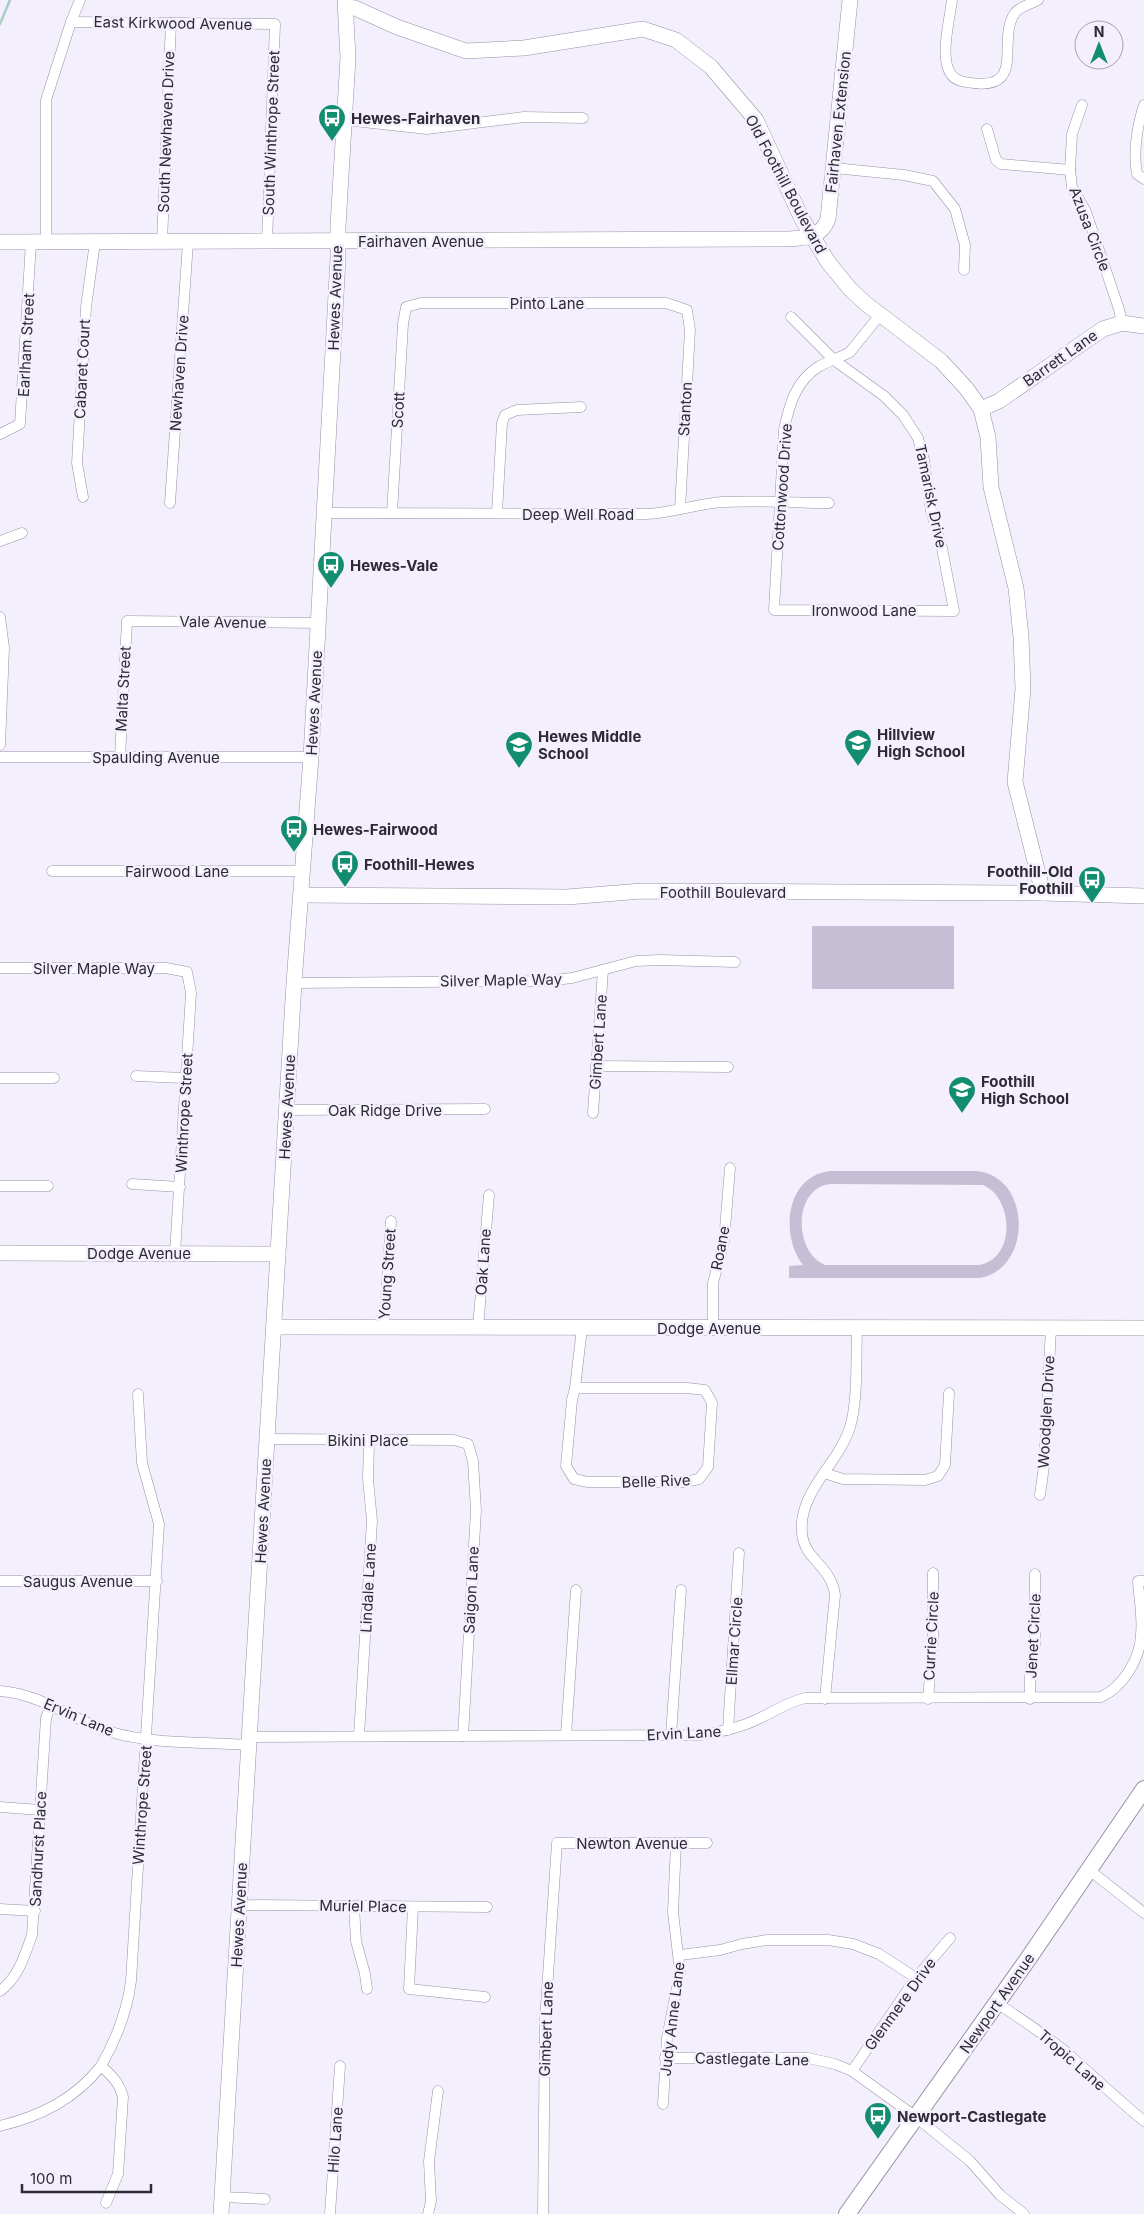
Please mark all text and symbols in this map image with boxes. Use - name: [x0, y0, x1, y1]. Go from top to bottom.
- street label: East Kirkwood Avenue: [94, 12, 252, 34]
- north arrow: [1074, 20, 1124, 70]
- text: N: [1094, 23, 1104, 40]
- street label: South Winthrope Street: [259, 50, 283, 216]
- street label: Fairhaven Extension: [821, 50, 855, 194]
- street label: South Newhaven Drive: [154, 51, 178, 213]
- bus stop icon: Hewes-Fairhaven: [317, 103, 347, 142]
- place label: Hewes-Fairhaven: [351, 109, 480, 128]
- street label: Old Foothill Boulevard: [741, 111, 831, 257]
- street label: Azusa Circle: [1065, 184, 1115, 274]
- street label: Fairhaven Avenue: [358, 232, 484, 251]
- street label: Hewes Avenue: [324, 245, 346, 351]
- street label: Earlham Street: [14, 293, 38, 397]
- street label: Pinto Lane: [510, 294, 584, 313]
- street label: Newhaven Drive: [165, 314, 193, 432]
- street label: Cabaret Court: [70, 318, 94, 419]
- street label: Barrett Lane: [1019, 325, 1101, 391]
- street label: Stanton: [674, 381, 696, 437]
- street label: Scott: [388, 391, 408, 429]
- street label: Cottonwood Drive: [768, 423, 796, 551]
- street label: Tamarisk Drive: [911, 442, 951, 550]
- street label: Deep Well Road: [522, 505, 634, 524]
- bus stop icon: Hewes-Vale: [316, 550, 346, 589]
- place label: Hewes-Vale: [350, 556, 438, 575]
- street label: Ironwood Lane: [811, 601, 917, 620]
- street label: Vale Avenue: [179, 612, 267, 632]
- street label: Malta Street: [111, 646, 135, 732]
- street label: Hewes Avenue: [302, 650, 326, 756]
- place label: Hillview High School: [877, 725, 965, 761]
- place label: Hewes Middle School: [538, 727, 641, 763]
- school or university icon: Hillview High School: [843, 728, 873, 767]
- school or university icon: Hewes Middle School: [504, 730, 534, 769]
- street label: Spaulding Avenue: [92, 748, 220, 767]
- bus stop icon: Hewes-Fairwood: [279, 814, 309, 853]
- place label: Hewes-Fairwood: [313, 820, 438, 839]
- bus stop icon: Foothill-Hewes: [330, 849, 360, 888]
- place label: Foothill-Hewes: [364, 855, 475, 874]
- street label: Fairwood Lane: [125, 862, 229, 881]
- place label: Foothill-Old Foothill: [987, 862, 1073, 898]
- bus stop icon: Foothill-Old Foothill: [1077, 865, 1107, 904]
- street label: Foothill Boulevard: [660, 883, 786, 902]
- street label: Silver Maple Way: [33, 959, 156, 978]
- street label: Silver Maple Way: [440, 969, 563, 991]
- street label: Gimbert Lane: [585, 994, 611, 1090]
- street label: Winthrope Street: [171, 1053, 197, 1173]
- street label: Hewes Avenue: [275, 1054, 299, 1160]
- place label: Foothill High School: [981, 1072, 1069, 1108]
- school or university icon: Foothill High School: [947, 1075, 977, 1114]
- street label: Oak Ridge Drive: [328, 1101, 442, 1120]
- street label: Roane: [706, 1224, 734, 1272]
- street label: Young Street: [374, 1228, 400, 1320]
- street label: Oak Lane: [471, 1228, 495, 1296]
- street label: Dodge Avenue: [87, 1244, 191, 1263]
- street label: Dodge Avenue: [657, 1319, 761, 1338]
- street label: Woodglen Drive: [1034, 1355, 1058, 1469]
- street label: Bikini Place: [328, 1431, 408, 1450]
- street label: Hewes Avenue: [251, 1458, 275, 1564]
- street label: Belle Rive: [621, 1470, 691, 1492]
- street label: Lindale Lane: [356, 1543, 380, 1633]
- street label: Saigon Lane: [459, 1546, 483, 1634]
- street label: Saugus Avenue: [23, 1572, 133, 1591]
- street label: Currie Circle: [919, 1591, 943, 1681]
- street label: Jenet Circle: [1021, 1593, 1045, 1679]
- street label: Ellmar Circle: [721, 1596, 747, 1686]
- street label: Ervin Lane: [41, 1694, 117, 1740]
- street label: Ervin Lane: [646, 1722, 722, 1744]
- street label: Winthrope Street: [128, 1744, 156, 1865]
- street label: Sandhurst Place: [25, 1791, 51, 1907]
- street label: Newton Avenue: [576, 1834, 688, 1853]
- street label: Hewes Avenue: [227, 1862, 251, 1968]
- street label: Muriel Place: [319, 1896, 407, 1916]
- street label: Newport Avenue: [955, 1949, 1039, 2057]
- street label: Glenmere Drive: [860, 1954, 940, 2054]
- street label: Judy Anne Lane: [656, 1961, 688, 2077]
- street label: Gimbert Lane: [535, 1981, 557, 2077]
- street label: Tropic Lane: [1034, 2025, 1110, 2095]
- street label: Castlegate Lane: [695, 2049, 809, 2069]
- bus stop icon: Newport-Castlegate: [863, 2101, 893, 2140]
- street label: Hilo Lane: [323, 2106, 347, 2174]
- place label: Newport-Castlegate: [897, 2107, 1047, 2126]
- scale bar: [22, 2162, 151, 2194]
- text: 100 m: [30, 2169, 72, 2188]

